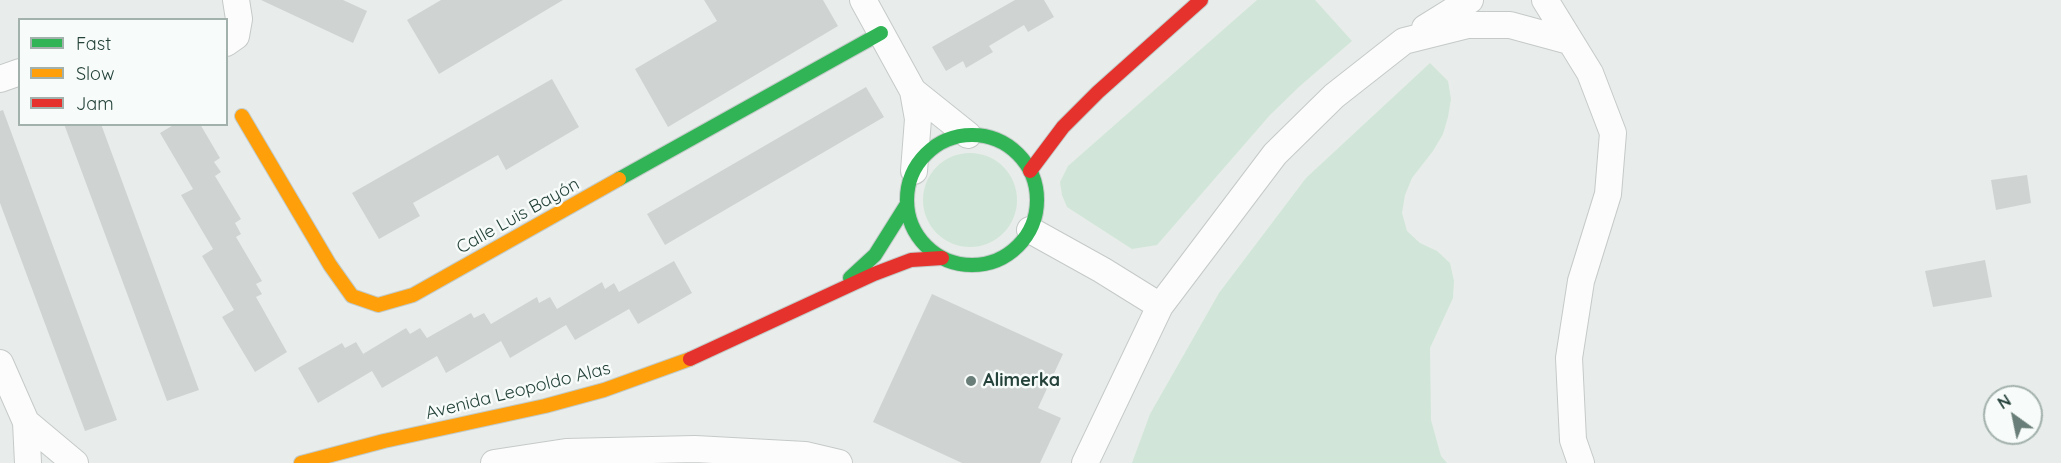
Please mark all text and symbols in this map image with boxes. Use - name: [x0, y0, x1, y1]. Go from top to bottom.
- legend: [18, 18, 228, 126]
- text: Fast: [76, 32, 111, 55]
- text: Slow: [76, 62, 114, 85]
- text: Jam: [76, 92, 114, 115]
- street label: Calle Luis Bayón: [453, 173, 583, 259]
- street label: Avenida Leopoldo Alas: [423, 358, 613, 424]
- place label: Alimerka: [983, 370, 1060, 392]
- marker: Alimerka: [964, 374, 978, 388]
- north arrow: [1983, 385, 2043, 445]
- text: N: [1994, 390, 2015, 413]

